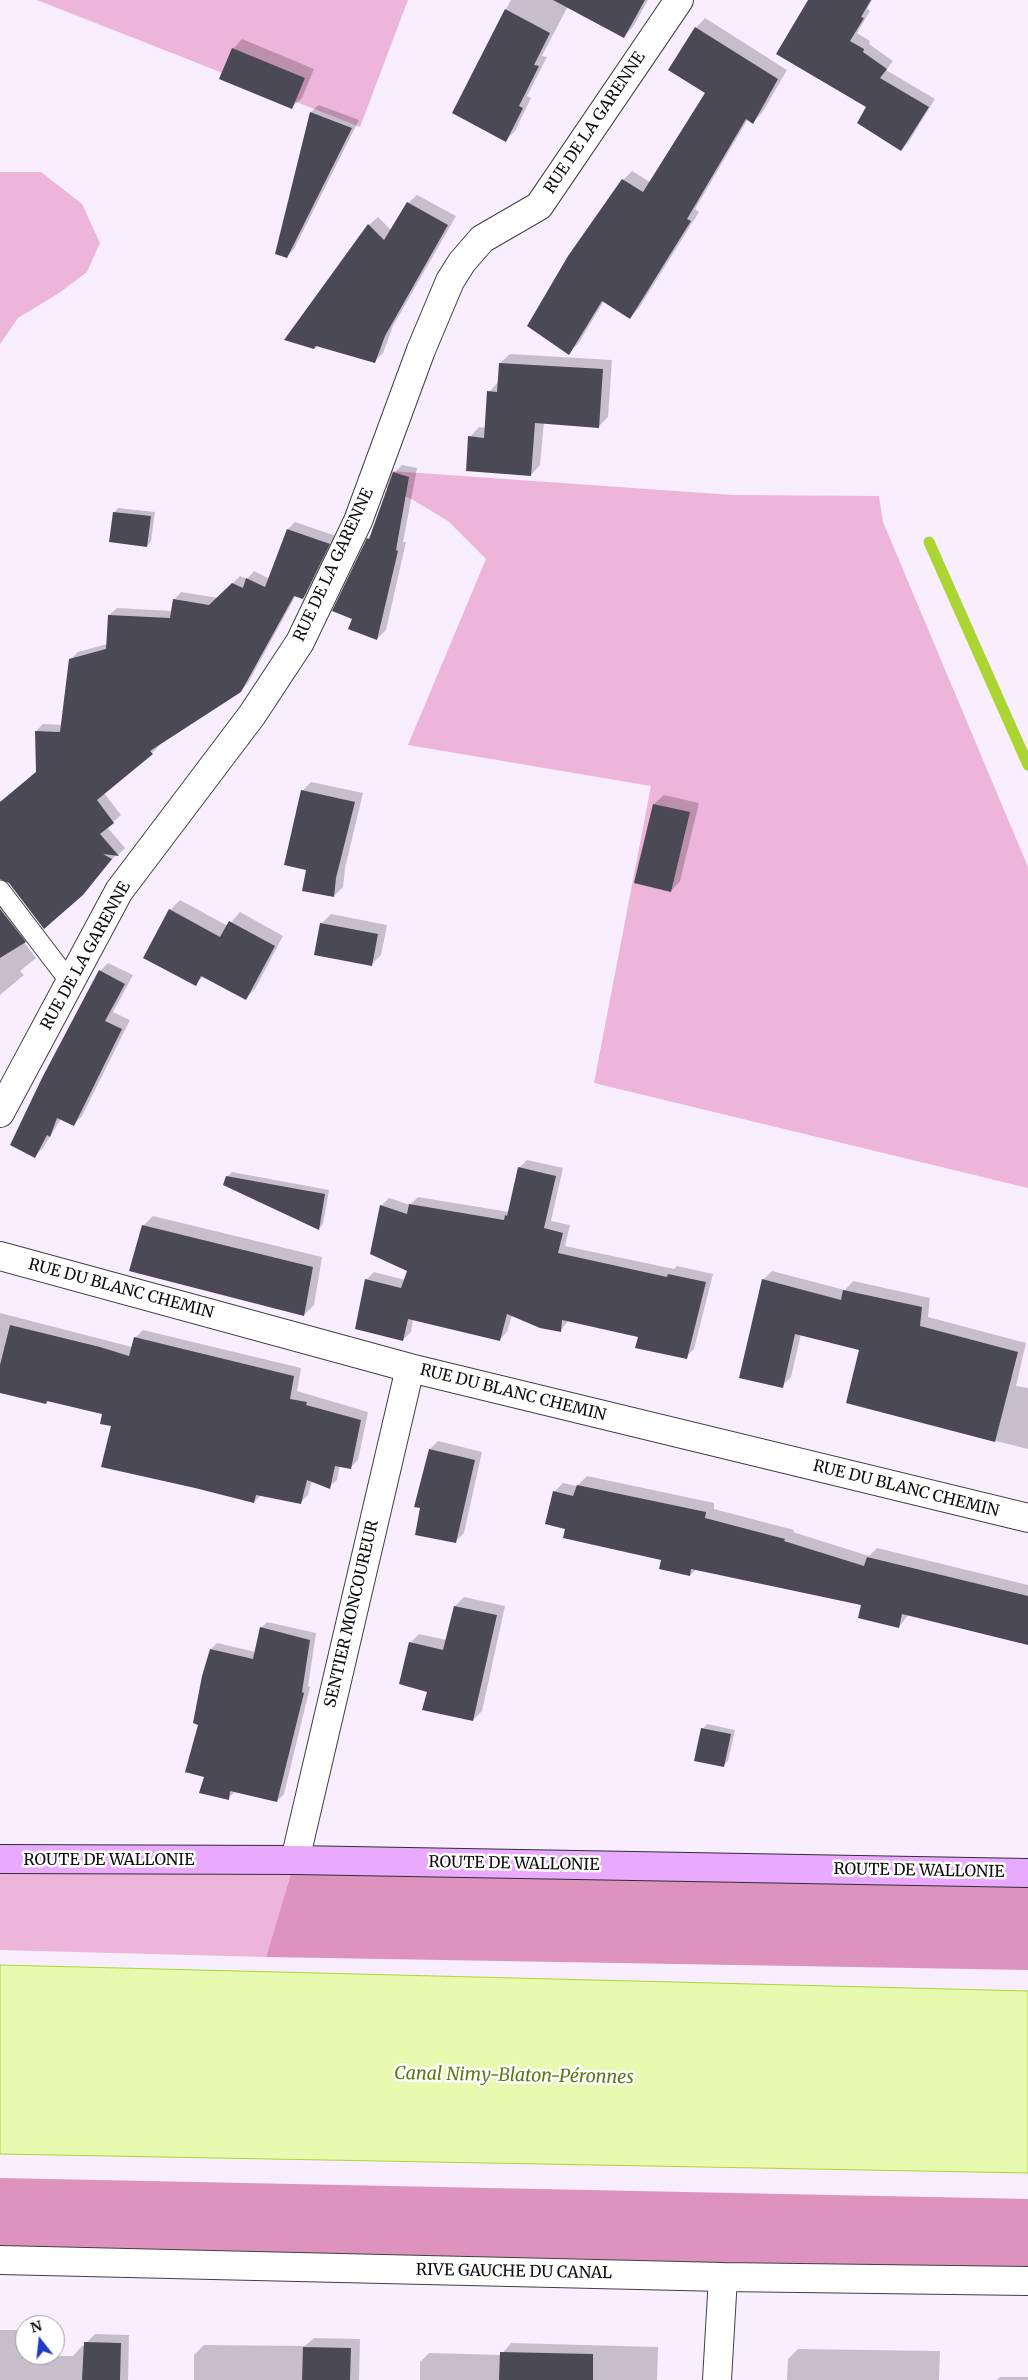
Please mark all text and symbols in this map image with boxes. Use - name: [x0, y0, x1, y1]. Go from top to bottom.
- street label: RUE DE LA GARENNE: [540, 49, 650, 197]
- street label: RUE DE LA GARENNE: [290, 485, 378, 645]
- street label: RUE DE LA GARENNE: [37, 878, 135, 1034]
- street label: RUE DU BLANC CHEMIN: [26, 1255, 216, 1323]
- street label: RUE DU BLANC CHEMIN: [418, 1361, 608, 1425]
- street label: RUE DU BLANC CHEMIN: [811, 1457, 1001, 1521]
- street label: SENTIER MONCOUREUR: [321, 1518, 383, 1710]
- street label: ROUTE DE WALLONIE: [24, 1850, 194, 1870]
- street label: ROUTE DE WALLONIE: [428, 1853, 600, 1875]
- street label: ROUTE DE WALLONIE: [833, 1860, 1005, 1882]
- water label: Canal Nimy-Blaton-Péronnes: [394, 2063, 634, 2089]
- street label: RIVE GAUCHE DU CANAL: [416, 2261, 612, 2283]
- north arrow: [15, 2315, 65, 2365]
- text: N: [28, 2316, 44, 2337]

